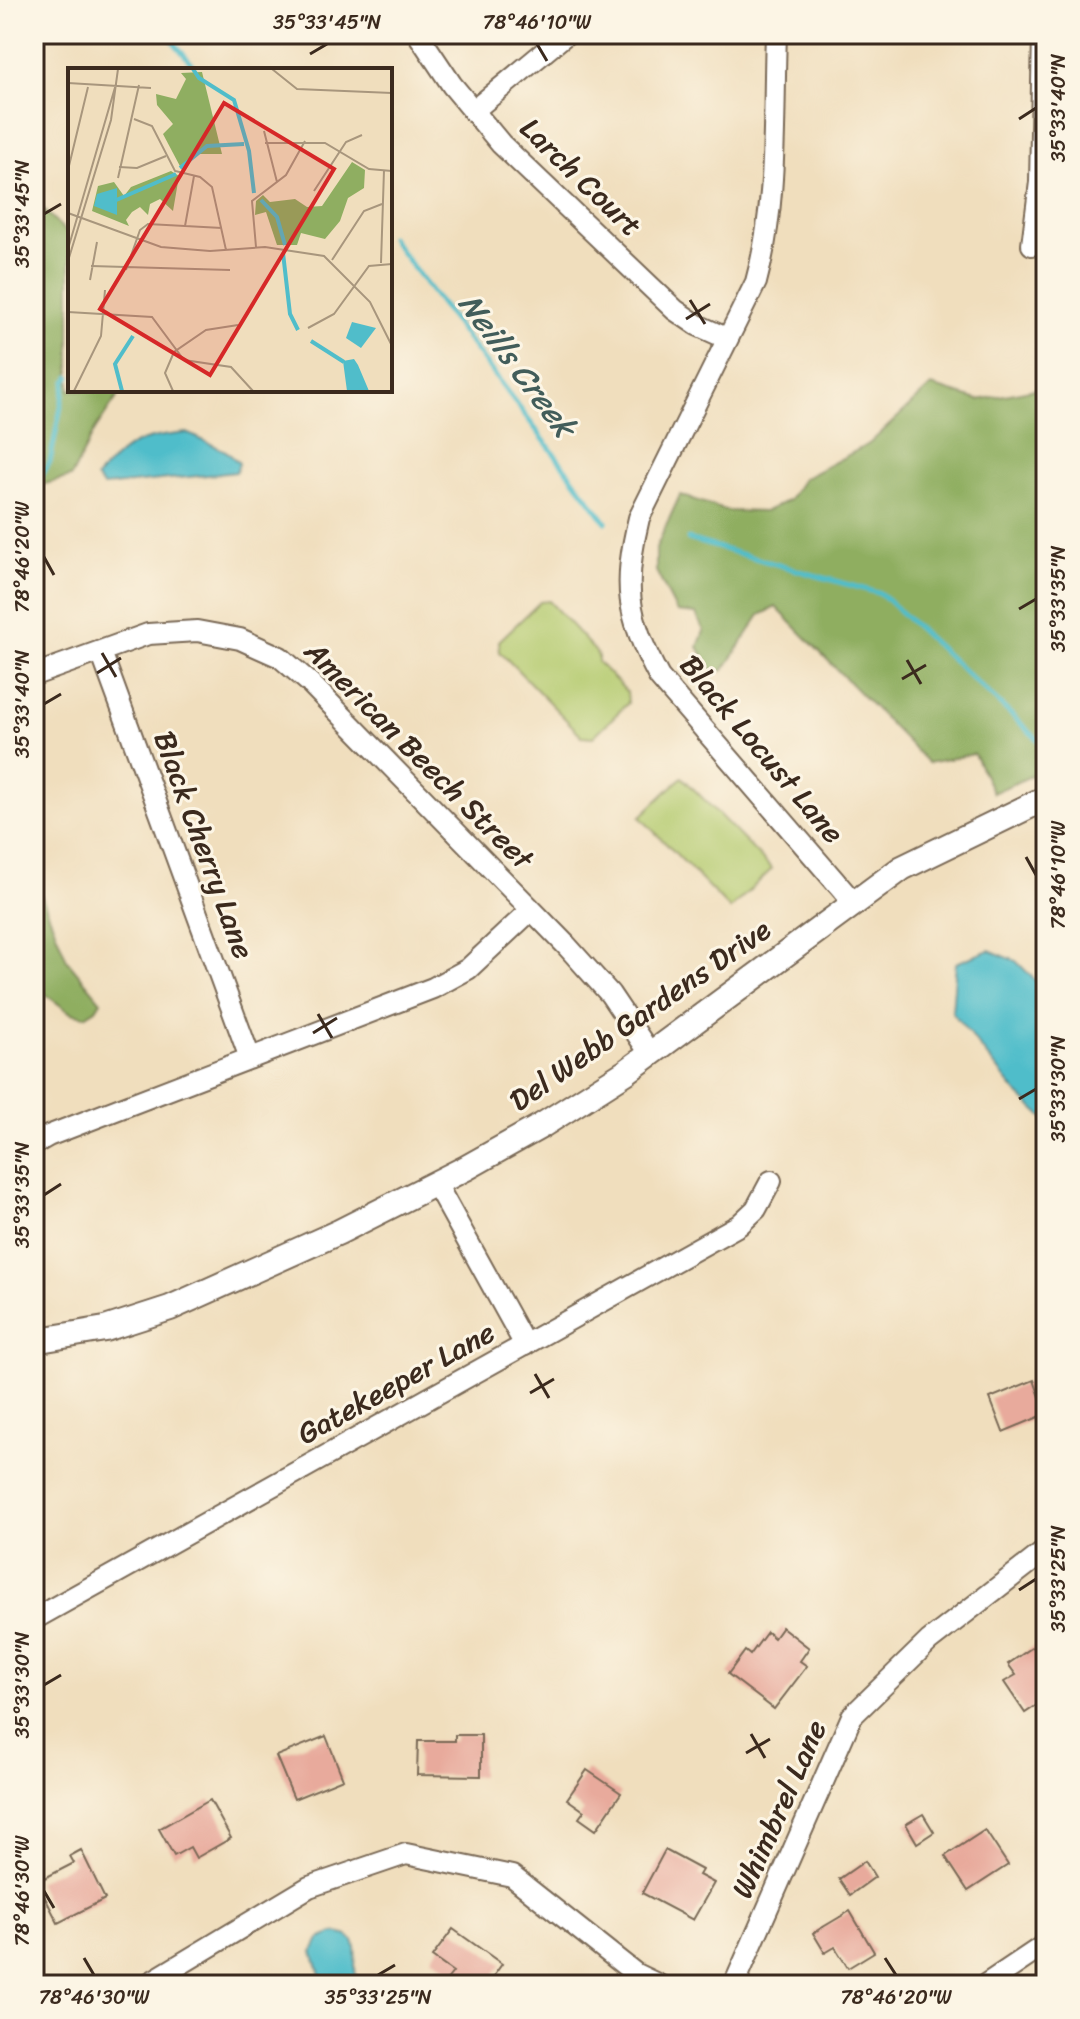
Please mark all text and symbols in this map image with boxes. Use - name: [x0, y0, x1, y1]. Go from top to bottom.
- text: 35°33'45"N: [273, 5, 381, 40]
- text: 78°46'10"W: [483, 5, 592, 40]
- text: 35°33'40"N: [1041, 54, 1076, 162]
- inset map: [68, 68, 392, 392]
- street label: Larch Court: [506, 104, 656, 250]
- text: 35°33'45"N: [5, 160, 40, 268]
- water label: Neills Creek: [443, 280, 593, 453]
- text: 78°46'20"W: [5, 501, 40, 613]
- text: 35°33'35"N: [1041, 546, 1076, 652]
- street label: American Beech Street: [290, 626, 548, 884]
- street label: Black Locust Lane: [666, 641, 858, 857]
- text: 35°33'40"N: [5, 650, 40, 758]
- street label: Black Cherry Lane: [138, 723, 270, 967]
- text: 78°46'10"W: [1041, 820, 1076, 929]
- street label: Del Webb Gardens Drive: [497, 904, 783, 1126]
- text: 35°33'30"N: [1041, 1035, 1076, 1142]
- text: 35°33'35"N: [5, 1142, 40, 1248]
- street label: Gatekeeper Lane: [287, 1306, 505, 1460]
- text: 35°33'25"N: [1041, 1525, 1076, 1633]
- text: 35°33'30"N: [5, 1631, 40, 1738]
- street label: Whimbrel Lane: [716, 1711, 842, 1907]
- text: 78°46'30"W: [5, 1835, 40, 1946]
- text: 78°46'30"W: [39, 1980, 150, 2015]
- text: 35°33'25"N: [324, 1980, 432, 2015]
- text: 78°46'20"W: [840, 1980, 952, 2015]

